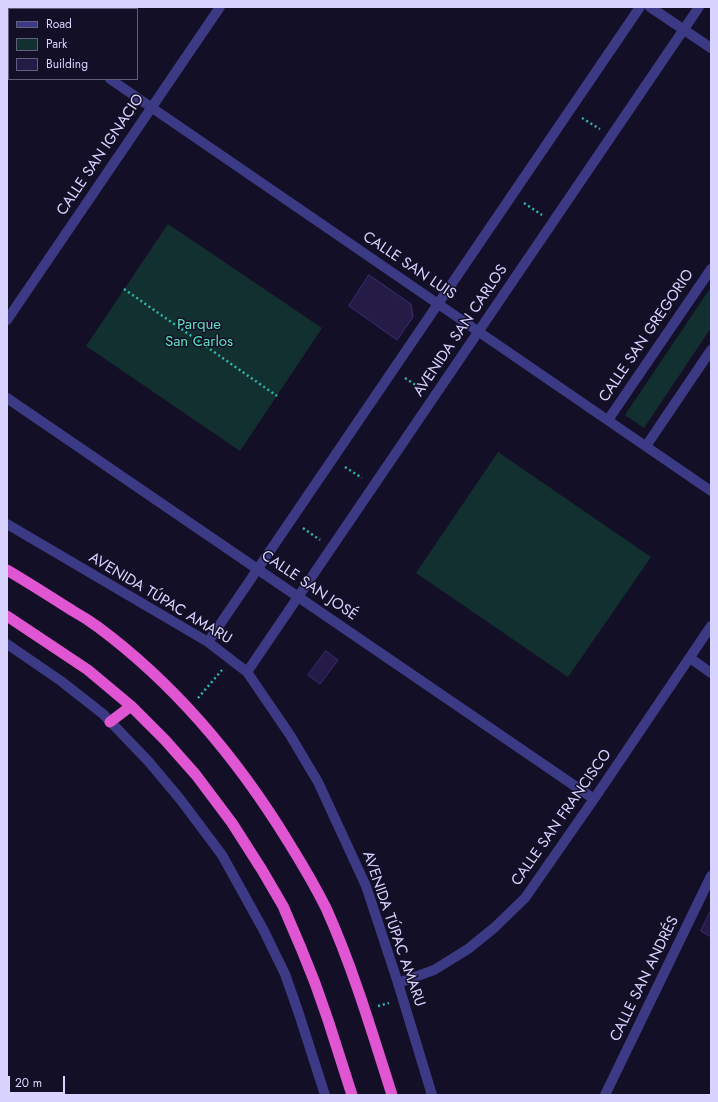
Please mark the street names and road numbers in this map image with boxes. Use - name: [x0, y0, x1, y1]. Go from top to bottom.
- street label: CALLE SAN IGNACIO: [54, 91, 148, 219]
- street label: CALLE SAN LUIS: [359, 228, 459, 304]
- street label: AVENIDA SAN CARLOS: [410, 262, 512, 400]
- street label: CALLE SAN GREGORIO: [596, 266, 698, 406]
- street label: CALLE SAN JOSÉ: [257, 547, 361, 625]
- street label: AVENIDA TÚPAC AMARU: [85, 549, 235, 649]
- street label: CALLE SAN FRANCISCO: [508, 746, 616, 890]
- street label: AVENIDA TÚPAC AMARU: [358, 849, 428, 1009]
- street label: CALLE SAN ANDRÉS: [607, 913, 683, 1045]

